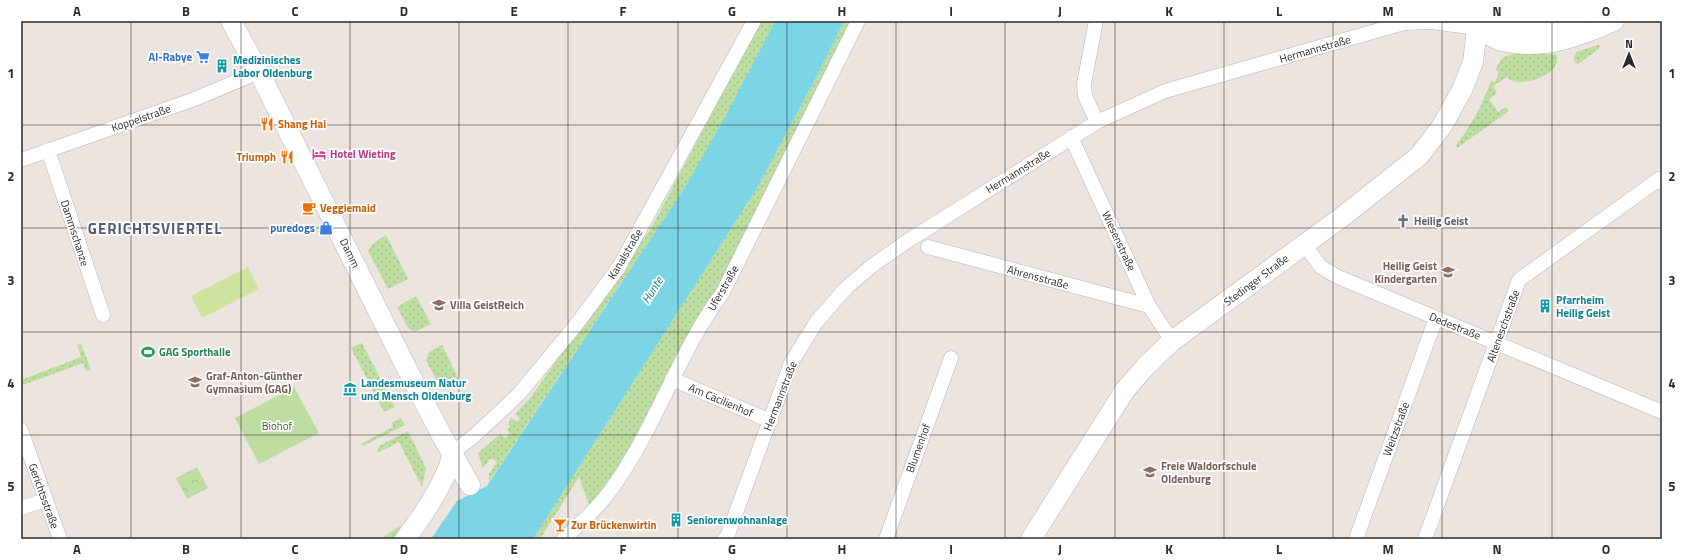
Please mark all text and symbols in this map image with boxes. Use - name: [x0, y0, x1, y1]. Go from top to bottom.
- text: A: [73, 1, 81, 21]
- text: B: [182, 1, 190, 21]
- text: C: [291, 1, 299, 21]
- text: D: [400, 1, 408, 21]
- text: E: [510, 1, 518, 21]
- text: F: [620, 1, 627, 21]
- text: G: [728, 1, 736, 21]
- text: H: [838, 1, 846, 21]
- text: I: [949, 1, 953, 21]
- text: J: [1058, 1, 1062, 21]
- text: K: [1165, 1, 1173, 21]
- text: L: [1276, 1, 1282, 21]
- text: M: [1382, 1, 1394, 21]
- text: N: [1492, 1, 1502, 21]
- text: O: [1602, 1, 1610, 21]
- street label: Hermannstraße: [1278, 31, 1353, 67]
- north arrow: [1609, 34, 1649, 74]
- text: N: [1625, 36, 1633, 52]
- place label: Al-Rabye: [149, 49, 192, 65]
- supermarket icon: Al-Rabye: [195, 49, 211, 65]
- place label: Medizinisches Labor Oldenburg: [233, 52, 312, 81]
- building icon: Medizinisches Labor Oldenburg: [214, 58, 230, 74]
- text: 1: [7, 63, 15, 83]
- text: 1: [1668, 63, 1676, 83]
- street label: Koppelstraße: [109, 100, 173, 136]
- restaurant icon: Shang Hai: [259, 116, 275, 132]
- place label: Shang Hai: [278, 116, 326, 132]
- street label: Hermannstraße: [983, 145, 1054, 197]
- hotel icon: Hotel Wieting: [311, 146, 327, 162]
- place label: Hotel Wieting: [330, 146, 396, 162]
- place label: Triumph: [236, 149, 276, 165]
- restaurant icon: Triumph: [279, 149, 295, 165]
- text: 2: [7, 166, 15, 186]
- text: 2: [1668, 166, 1676, 186]
- street label: Dammschanze: [57, 198, 93, 269]
- cafe icon: Veggiemaid: [301, 200, 317, 216]
- place label: Veggiemaid: [320, 200, 376, 216]
- street label: Wiesenstraße: [1098, 208, 1140, 274]
- church icon: Heilig Geist: [1395, 213, 1411, 229]
- place label: Heilig Geist: [1414, 213, 1468, 229]
- district label: GERICHTSVIERTEL: [88, 217, 222, 240]
- place label: puredogs: [270, 220, 315, 236]
- shop icon: puredogs: [318, 220, 334, 236]
- street label: Kanalstraße: [604, 226, 646, 282]
- street label: Damm: [336, 236, 364, 270]
- street label: Stedinger Straße: [1220, 250, 1292, 310]
- place label: Heilig Geist Kindergarten: [1375, 258, 1437, 287]
- street label: Ahrensstraße: [1006, 261, 1071, 293]
- street label: Uferstraße: [704, 262, 743, 314]
- school or university icon: Heilig Geist Kindergarten: [1440, 264, 1456, 280]
- text: 3: [7, 270, 15, 290]
- text: 3: [1668, 270, 1676, 290]
- water label: Hunte: [636, 272, 669, 307]
- street label: Alteneschstraße: [1482, 287, 1524, 364]
- place label: Pfarrheim Heilig Geist: [1556, 292, 1610, 321]
- school or university icon: Villa GeistReich: [431, 297, 447, 313]
- place label: Villa GeistReich: [450, 297, 524, 313]
- building icon: Pfarrheim Heilig Geist: [1537, 298, 1553, 314]
- street label: Dedestraße: [1427, 308, 1484, 344]
- sports icon: GAG Sporthalle: [140, 344, 156, 360]
- place label: GAG Sporthalle: [159, 344, 231, 360]
- street label: Hermannstraße: [759, 358, 801, 433]
- place label: Graf-Anton-Günther Gymnasium (GAG): [206, 368, 302, 397]
- text: 4: [7, 373, 15, 393]
- text: 4: [1668, 373, 1676, 393]
- school or university icon: Graf-Anton-Günther Gymnasium (GAG): [187, 374, 203, 390]
- place label: Landesmuseum Natur und Mensch Oldenburg: [361, 375, 471, 404]
- street label: Am Cäcilienhof: [686, 379, 756, 421]
- museum icon: Landesmuseum Natur und Mensch Oldenburg: [342, 381, 358, 397]
- street label: Weitzstraße: [1379, 399, 1413, 458]
- park label: Biohof: [262, 418, 293, 434]
- street label: Blumenhof: [902, 421, 934, 475]
- place label: Freie Waldorfschule Oldenburg: [1161, 458, 1257, 487]
- street label: Gerichtsstraße: [25, 461, 63, 531]
- school or university icon: Freie Waldorfschule Oldenburg: [1142, 464, 1158, 480]
- text: 5: [7, 476, 15, 496]
- text: 5: [1668, 476, 1676, 496]
- building icon: Seniorenwohnanlage: [668, 512, 684, 528]
- place label: Seniorenwohnanlage: [687, 512, 788, 528]
- bar icon: Zur Brückenwirtin: [552, 517, 568, 533]
- place label: Zur Brückenwirtin: [571, 517, 657, 533]
- text: A: [73, 539, 81, 559]
- text: B: [182, 539, 190, 559]
- text: C: [291, 539, 299, 559]
- text: D: [400, 539, 408, 559]
- text: E: [510, 539, 518, 559]
- text: F: [620, 539, 627, 559]
- text: G: [728, 539, 736, 559]
- text: H: [838, 539, 846, 559]
- text: I: [949, 539, 953, 559]
- text: J: [1058, 539, 1062, 559]
- text: K: [1165, 539, 1173, 559]
- text: L: [1276, 539, 1282, 559]
- text: M: [1382, 539, 1394, 559]
- text: N: [1492, 539, 1502, 559]
- text: O: [1602, 539, 1610, 559]

